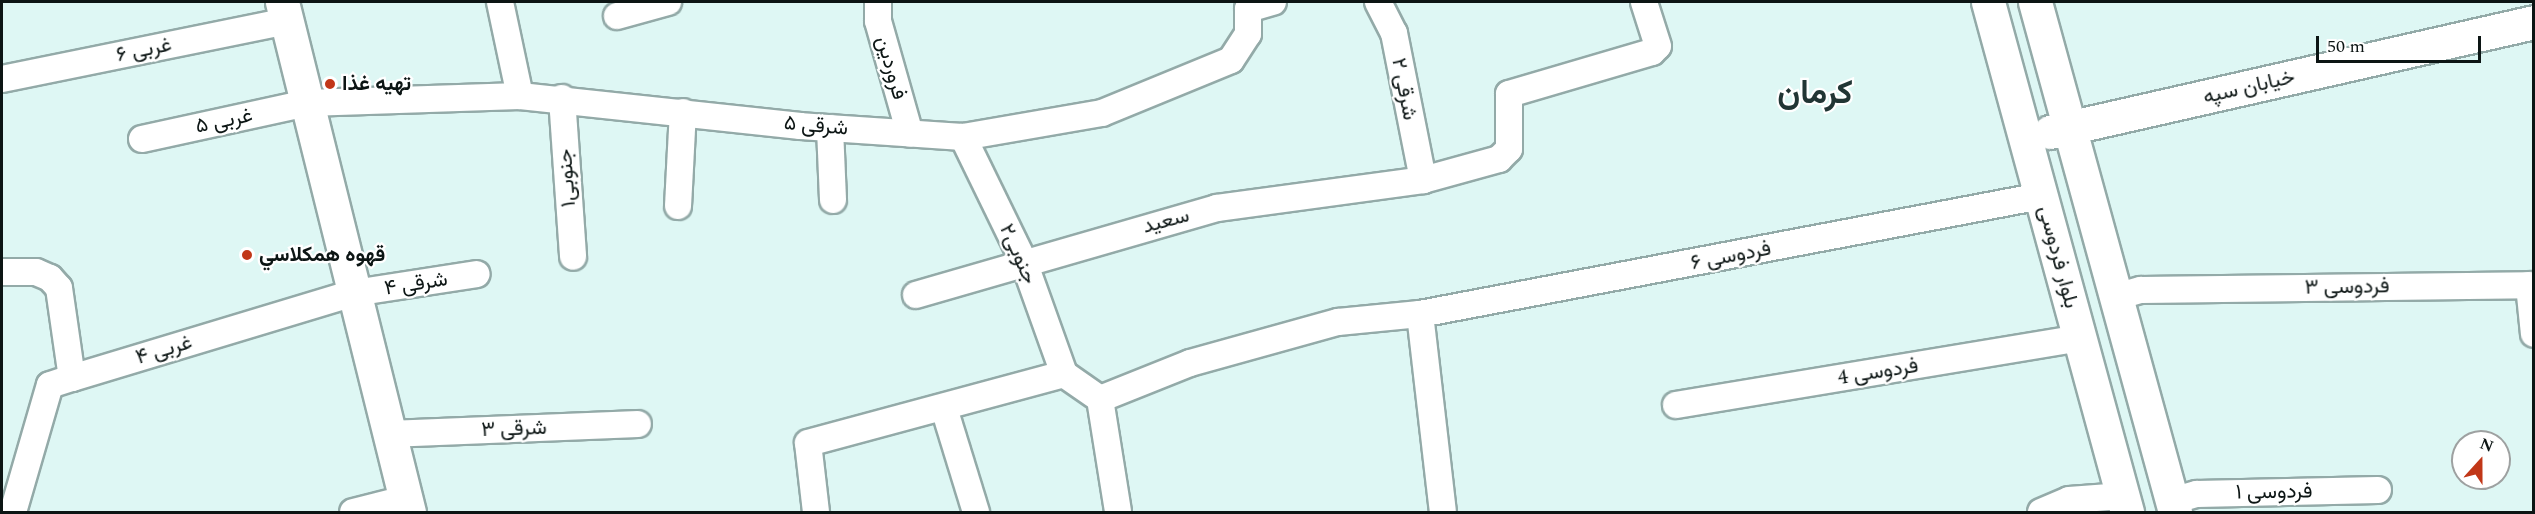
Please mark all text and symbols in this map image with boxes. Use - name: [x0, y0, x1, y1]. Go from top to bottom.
- scale bar: [2319, 24, 2484, 62]
- street label: غربی ۶: [114, 32, 174, 68]
- street label: فروردین: [870, 33, 912, 103]
- text: 50 m: [2327, 33, 2365, 60]
- street label: شرقی ۲: [1386, 56, 1422, 122]
- street label: خیابان سپه: [2201, 64, 2297, 110]
- place label: تهیه غذا: [342, 71, 411, 97]
- district label: کرمان: [1777, 74, 1853, 114]
- marker: تهیه غذا: [323, 77, 337, 91]
- street label: غربی ۵: [193, 103, 255, 139]
- street label: شرقی ۵: [783, 111, 849, 141]
- street label: جنوبی۱: [552, 148, 582, 208]
- street label: سعید: [1140, 203, 1192, 239]
- street label: بلوار فردوسی: [2032, 203, 2084, 311]
- street label: جنوبی۲: [994, 220, 1042, 288]
- street label: فردوسی ۶: [1689, 236, 1773, 276]
- place label: قهوه همكلاسي: [259, 242, 385, 268]
- marker: قهوه همكلاسي: [240, 248, 254, 262]
- street label: شرقی ۴: [383, 267, 449, 301]
- street label: فردوسی ۳: [2304, 274, 2390, 300]
- street label: غربی ۴: [133, 330, 195, 370]
- street label: فردوسی 4: [1836, 353, 1920, 391]
- street label: شرقی ۳: [481, 415, 547, 443]
- north arrow: [2451, 430, 2511, 490]
- text: N: [2476, 432, 2497, 459]
- street label: فردوسی ۱: [2235, 479, 2313, 505]

